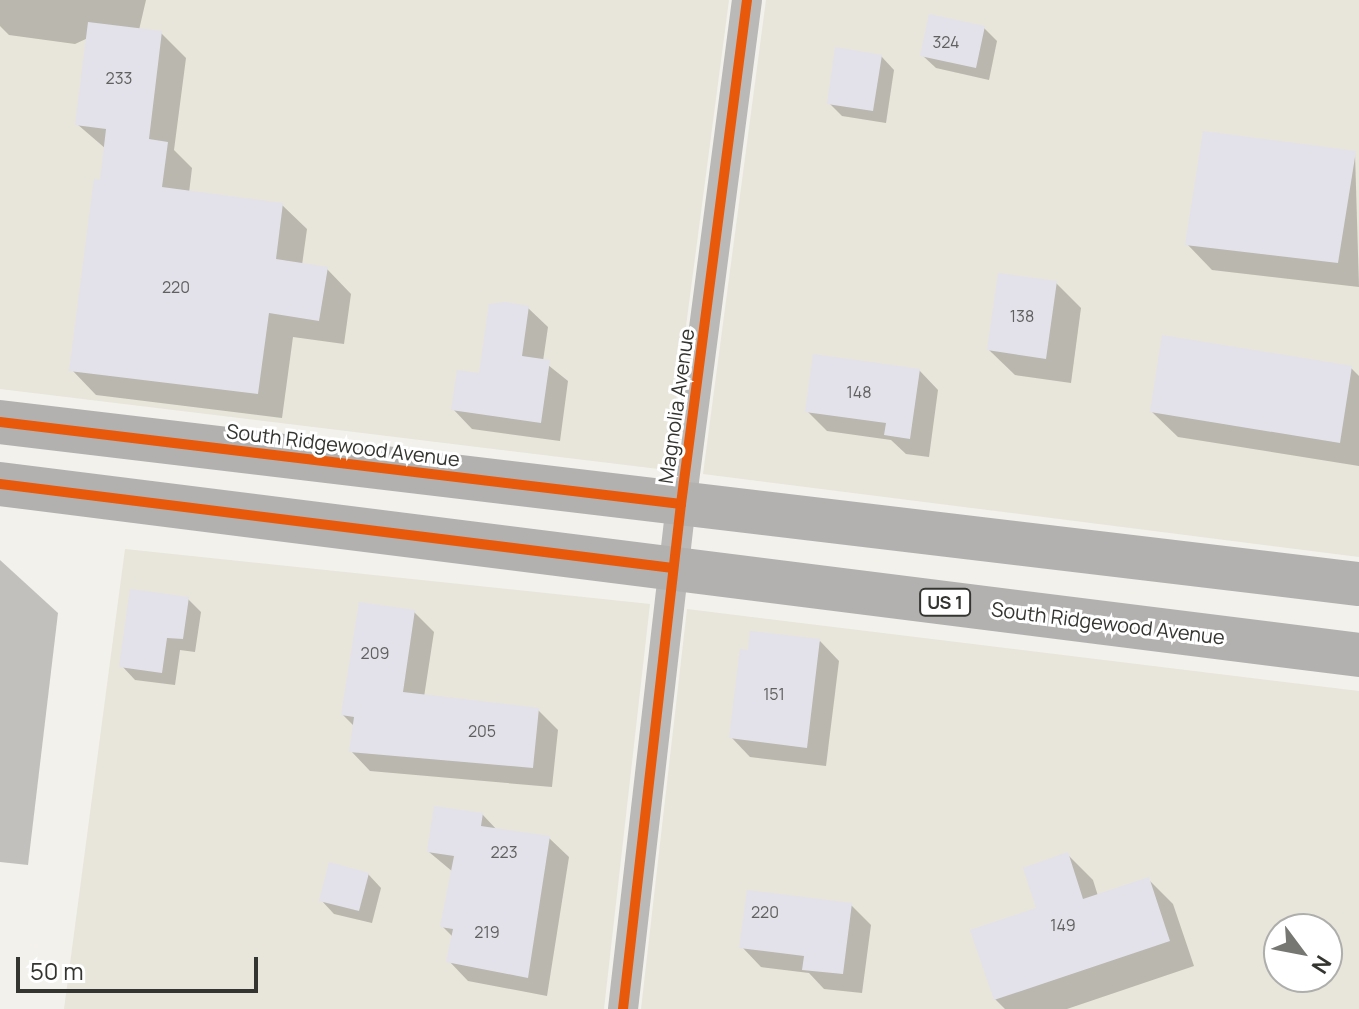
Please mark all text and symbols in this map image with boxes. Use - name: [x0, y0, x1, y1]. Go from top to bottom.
- house number: 324: [932, 32, 960, 52]
- house number: 233: [106, 68, 132, 88]
- house number: 220: [162, 277, 190, 297]
- house number: 138: [1010, 306, 1034, 326]
- street label: Magnolia Avenue: [653, 327, 699, 485]
- house number: 148: [847, 382, 871, 402]
- street label: South Ridgewood Avenue: [225, 419, 461, 471]
- road number: US 1: [919, 588, 971, 616]
- street label: South Ridgewood Avenue: [990, 597, 1226, 649]
- house number: 209: [361, 643, 389, 663]
- house number: 151: [763, 684, 785, 704]
- house number: 205: [468, 721, 496, 741]
- house number: 223: [490, 842, 518, 862]
- house number: 220: [751, 902, 779, 922]
- north arrow: [1263, 913, 1343, 993]
- house number: 149: [1050, 915, 1076, 935]
- house number: 219: [474, 922, 500, 942]
- scale bar: [20, 941, 262, 991]
- text: N: [1305, 950, 1339, 979]
- text: 50 m: [30, 954, 84, 987]

